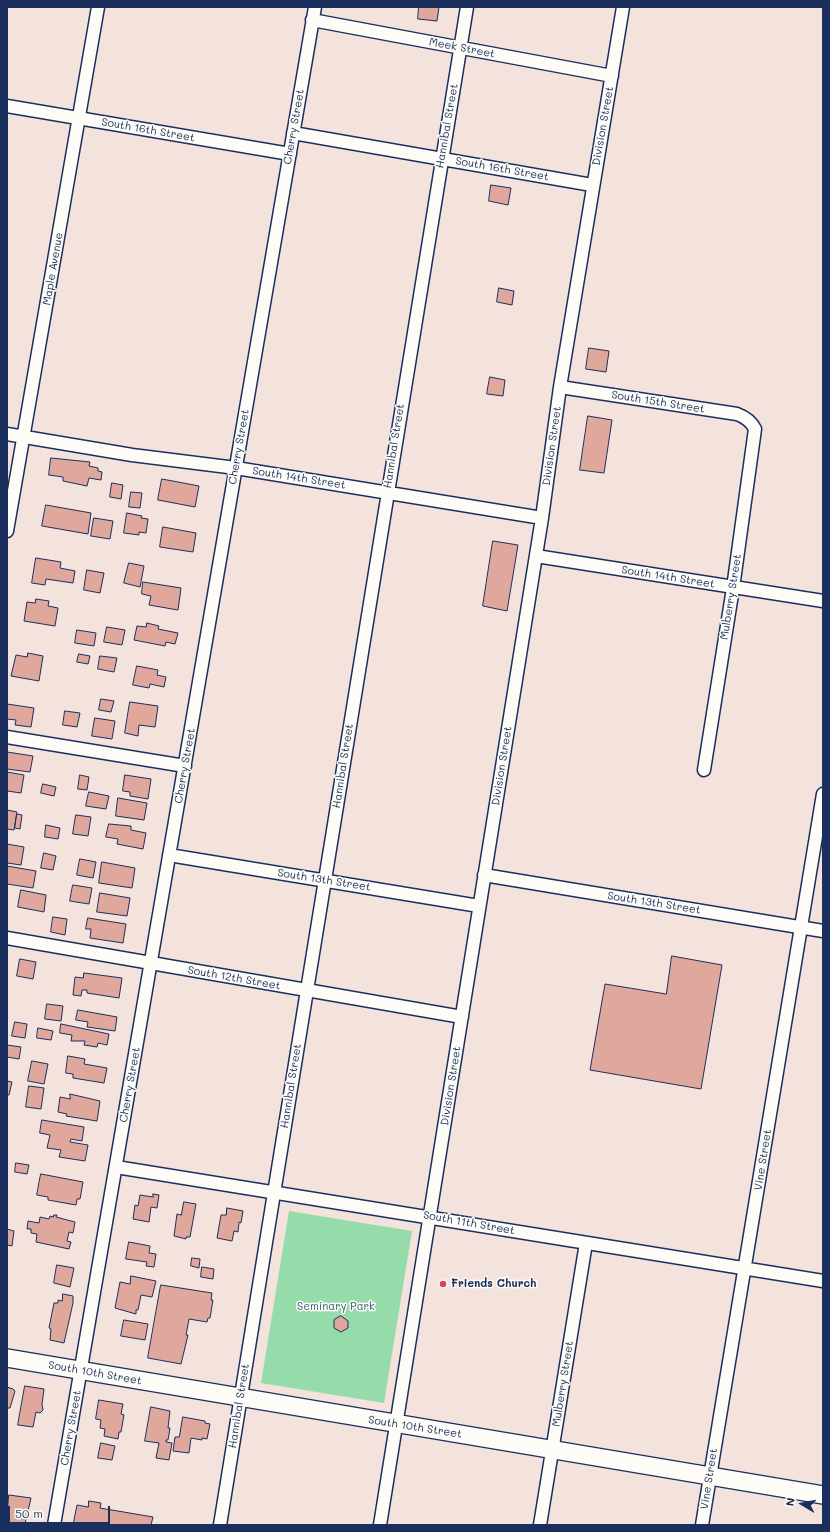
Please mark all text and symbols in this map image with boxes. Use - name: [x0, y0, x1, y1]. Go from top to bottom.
- street label: Meek Street: [428, 35, 496, 61]
- street label: Hannibal Street: [433, 83, 461, 169]
- street label: Division Street: [590, 85, 616, 167]
- street label: Cherry Street: [281, 88, 307, 166]
- street label: South 16th Street: [100, 115, 196, 145]
- street label: South 16th Street: [454, 154, 550, 184]
- street label: Maple Avenue: [40, 232, 66, 306]
- street label: South 15th Street: [610, 388, 706, 416]
- street label: Hannibal Street: [381, 403, 407, 489]
- street label: Division Street: [540, 405, 564, 487]
- street label: Cherry Street: [226, 408, 252, 486]
- street label: South 14th Street: [251, 464, 347, 492]
- street label: Mulberry Street: [718, 553, 744, 641]
- street label: South 14th Street: [620, 563, 716, 591]
- street label: Hannibal Street: [330, 723, 356, 809]
- street label: Division Street: [489, 725, 515, 807]
- street label: Cherry Street: [172, 727, 198, 805]
- street label: South 13th Street: [276, 866, 372, 894]
- street label: South 13th Street: [606, 889, 702, 917]
- street label: South 12th Street: [187, 963, 281, 993]
- street label: Hannibal Street: [278, 1043, 304, 1129]
- street label: Division Street: [438, 1045, 464, 1127]
- street label: Cherry Street: [117, 1046, 143, 1124]
- street label: Vine Street: [752, 1128, 774, 1192]
- street label: South 11th Street: [422, 1208, 516, 1238]
- place label: Friends Church: [451, 1277, 536, 1291]
- marker: Friends Church: [438, 1279, 448, 1289]
- park label: Seminary Park: [297, 1300, 375, 1314]
- street label: Mulberry Street: [550, 1340, 576, 1428]
- street label: South 10th Street: [47, 1358, 143, 1388]
- street label: Hannibal Street: [226, 1363, 252, 1449]
- street label: Cherry Street: [58, 1389, 84, 1467]
- street label: South 10th Street: [367, 1413, 463, 1441]
- street label: Vine Street: [698, 1447, 720, 1511]
- north arrow: [782, 1484, 822, 1524]
- text: N: [782, 1496, 798, 1507]
- scale bar: [10, 1498, 112, 1524]
- text: 50 m: [15, 1505, 43, 1521]

